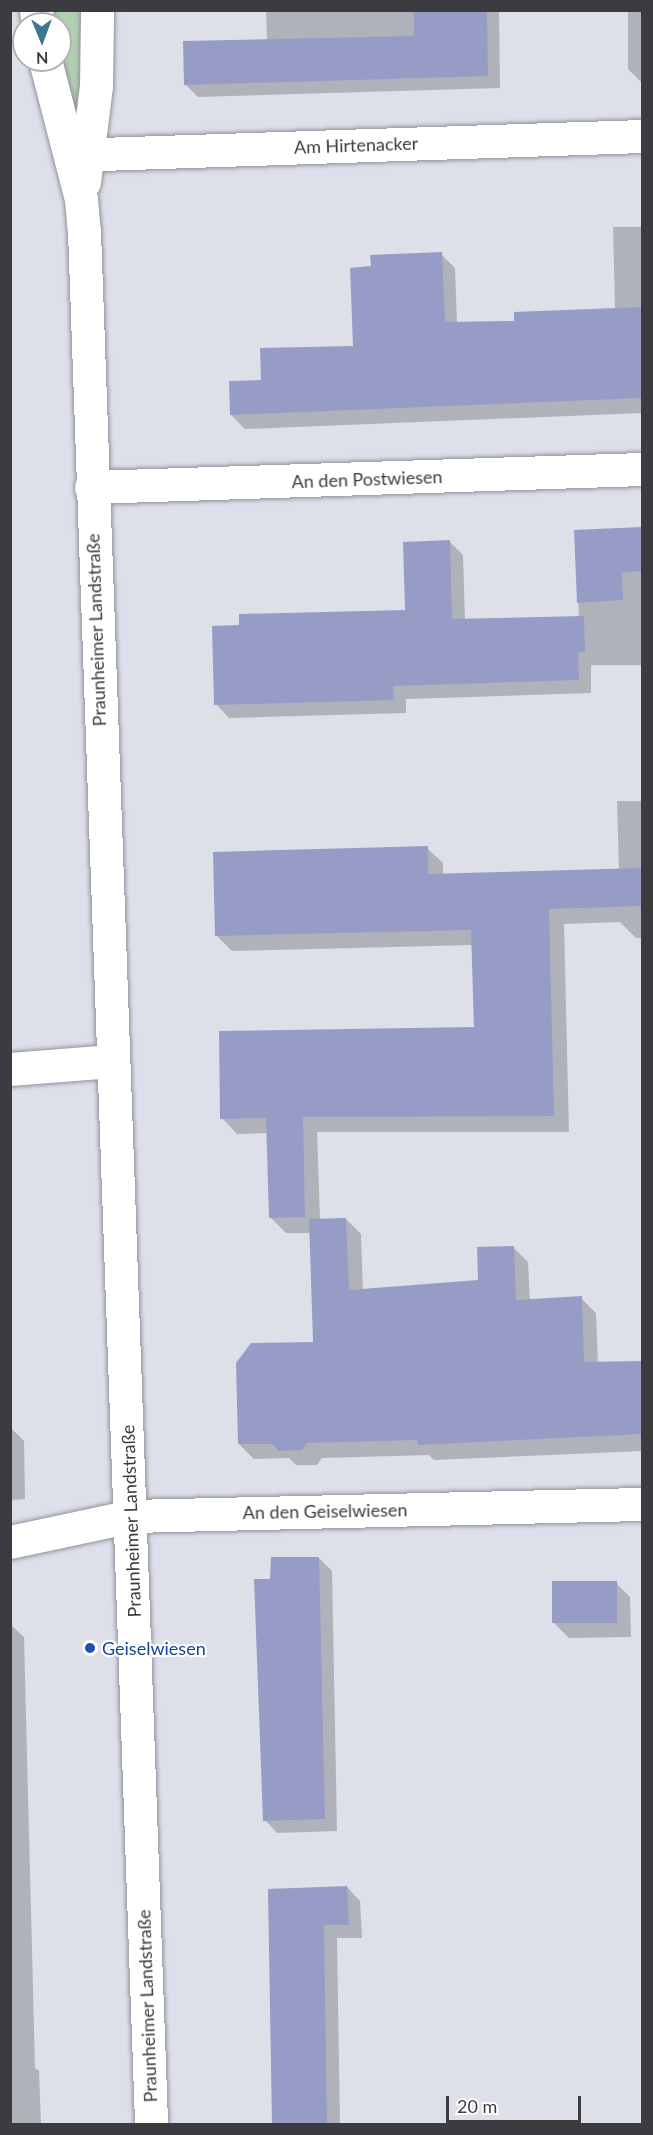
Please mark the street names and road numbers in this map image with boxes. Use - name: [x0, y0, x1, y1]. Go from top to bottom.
- street label: Am Hirtenacker: [294, 132, 418, 158]
- street label: An den Postwiesen: [291, 466, 443, 492]
- street label: Praunheimer Landstraße: [82, 533, 110, 727]
- street label: Praunheimer Landstraße: [117, 1424, 145, 1618]
- street label: An den Geiselwiesen: [242, 1499, 408, 1523]
- street label: Praunheimer Landstraße: [133, 1909, 161, 2103]

